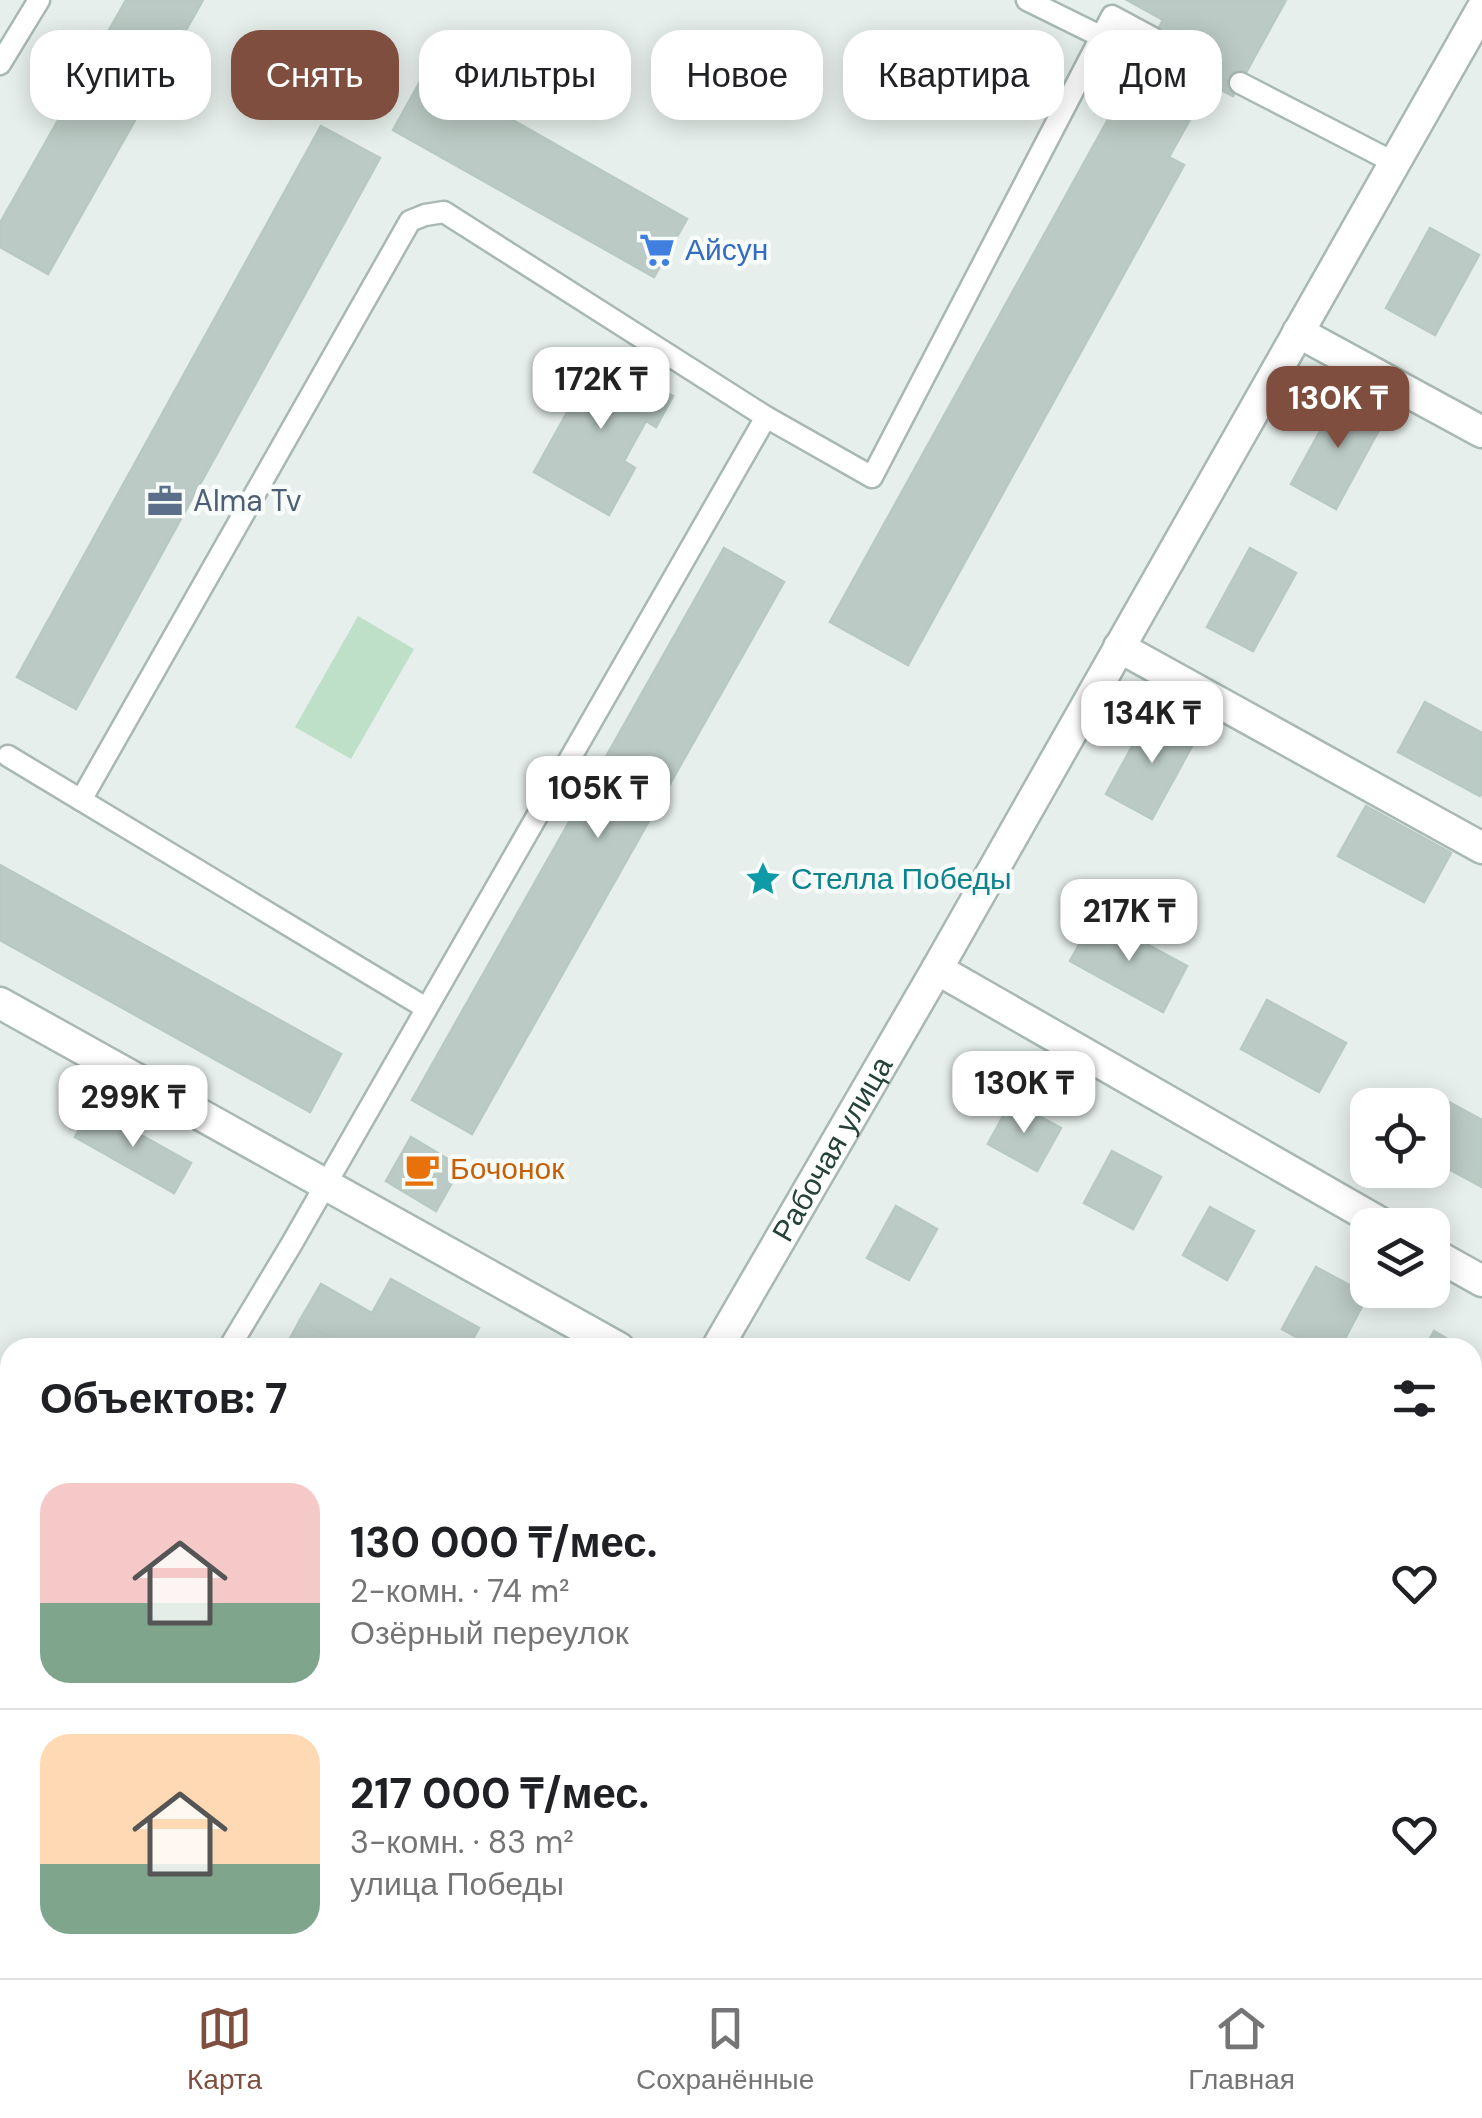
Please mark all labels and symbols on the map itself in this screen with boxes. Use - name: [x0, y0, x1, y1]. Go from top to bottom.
- place label: Айсун: [685, 230, 768, 269]
- supermarket icon: Айсун: [638, 231, 676, 269]
- pin: 172K ₸: [520, 347, 682, 432]
- pin: 130K ₸: [1257, 366, 1419, 451]
- place label: Alma Tv: [193, 481, 302, 520]
- office icon: Alma Tv: [146, 482, 184, 520]
- pin: 134K ₸: [1071, 681, 1233, 766]
- pin: 105K ₸: [517, 756, 679, 841]
- place label: Стелла Победы: [791, 859, 1012, 898]
- place icon: Стелла Победы: [744, 860, 782, 898]
- pin: 217K ₸: [1048, 879, 1210, 964]
- street label: Рабочая улица: [763, 1049, 901, 1249]
- pin: 130K ₸: [943, 1051, 1105, 1136]
- pin: 299K ₸: [52, 1065, 214, 1150]
- place label: Бочонок: [450, 1149, 565, 1188]
- cafe icon: Бочонок: [403, 1150, 441, 1188]

